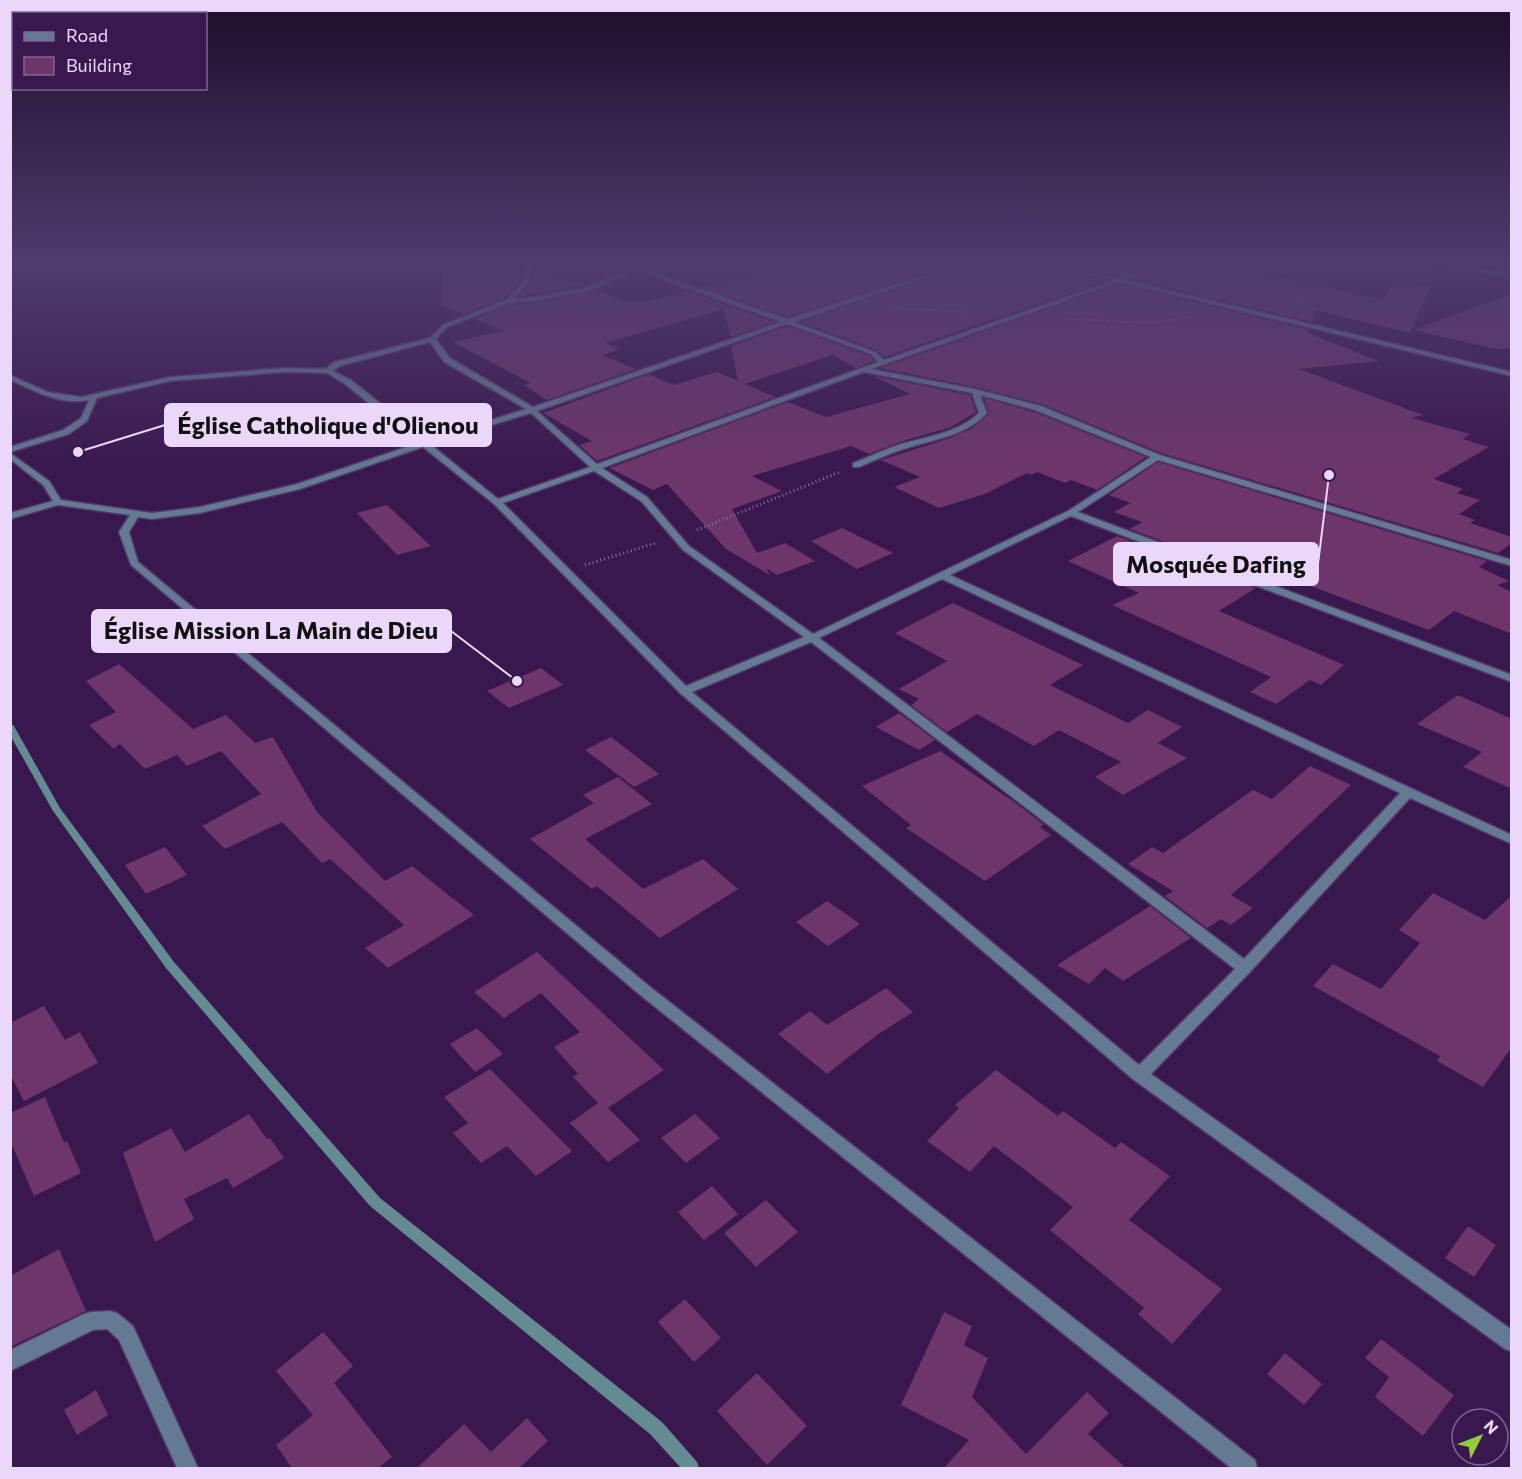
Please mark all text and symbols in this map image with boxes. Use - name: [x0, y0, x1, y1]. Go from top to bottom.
- legend: [12, 12, 207, 90]
- text: Road: [66, 24, 108, 46]
- text: Building: [66, 54, 132, 76]
- callout: Église Catholique d'Olienou: [165, 404, 491, 446]
- text: Église Catholique d'Olienou: [177, 410, 479, 439]
- callout: Mosquée Dafing: [1114, 543, 1318, 585]
- text: Mosquée Dafing: [1126, 549, 1306, 578]
- callout: Église Mission La Main de Dieu: [92, 610, 451, 652]
- text: Église Mission La Main de Dieu: [104, 615, 438, 644]
- north arrow: [1450, 1407, 1510, 1467]
- text: N: [1480, 1416, 1503, 1437]

